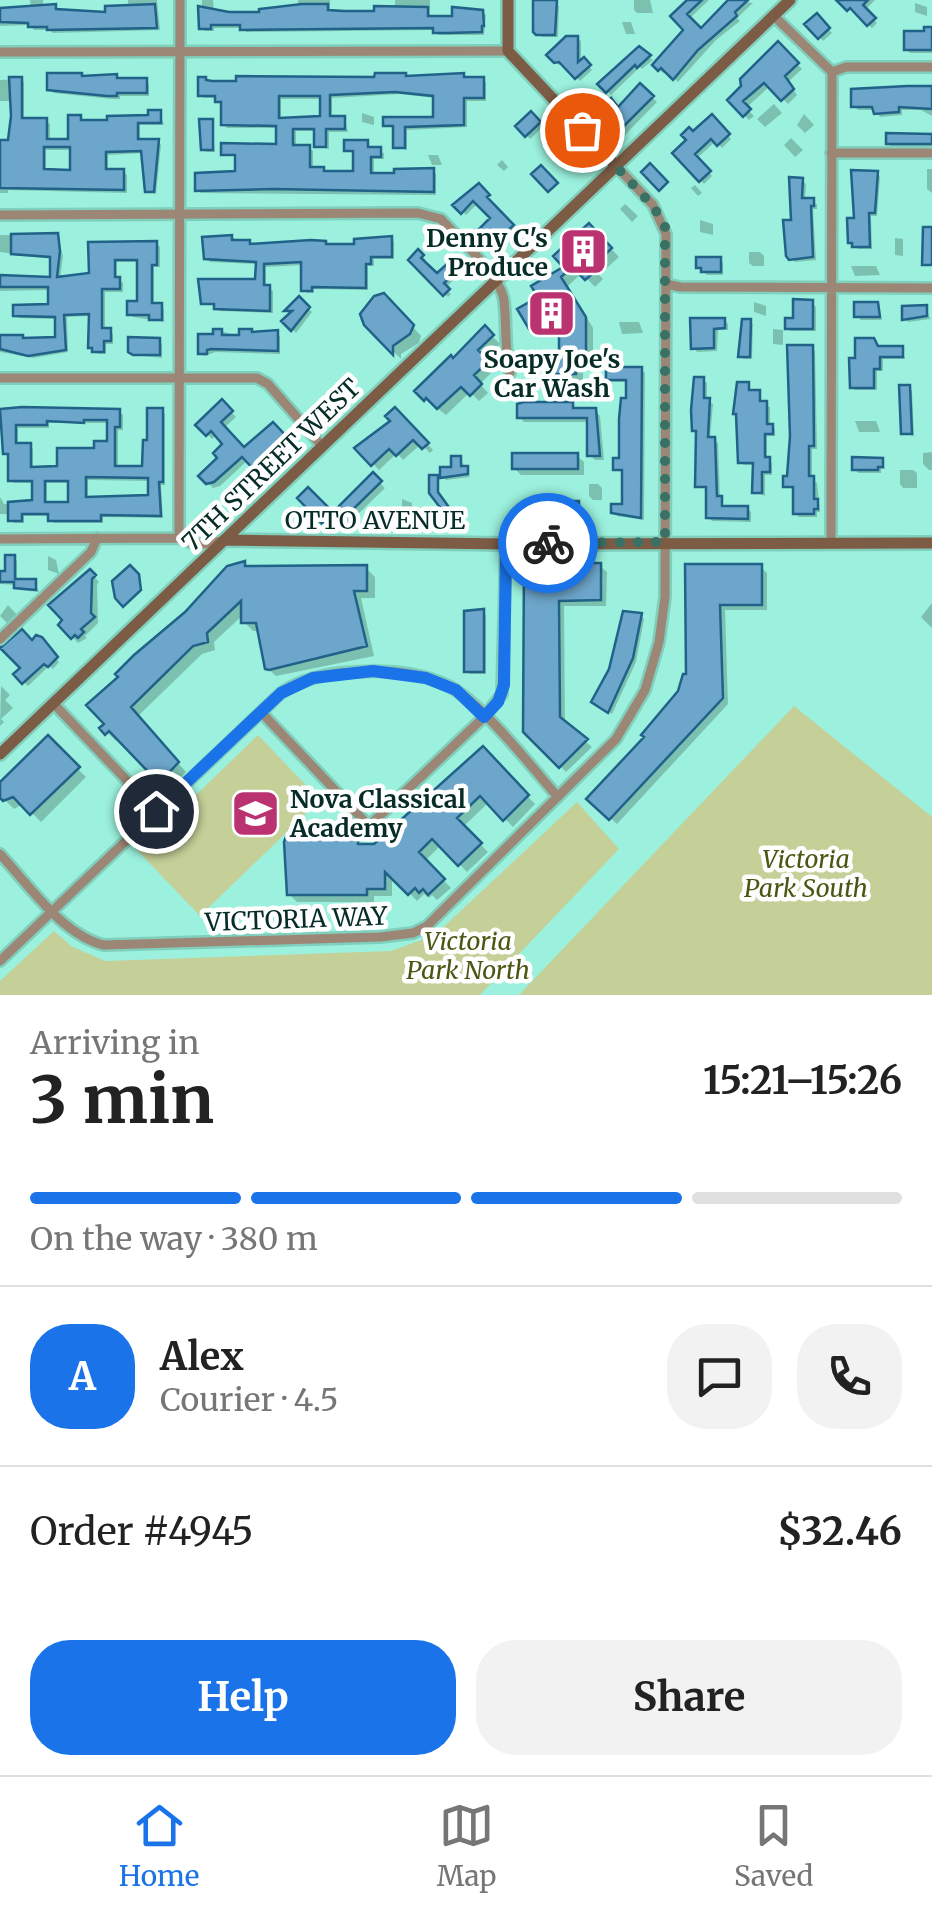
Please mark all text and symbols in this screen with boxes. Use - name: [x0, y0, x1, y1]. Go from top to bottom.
- pin: [540, 88, 625, 173]
- icon: bag: [555, 103, 610, 158]
- place label: Denny C's Produce: [426, 222, 548, 283]
- building icon: Denny C's Produce: [557, 226, 609, 278]
- building icon: Soapy Joe's Car Wash: [526, 287, 578, 339]
- place label: Soapy Joe's Car Wash: [484, 343, 620, 404]
- street label: 7TH STREET WEST: [175, 372, 367, 558]
- courier: [498, 493, 598, 593]
- street label: OTTO AVENUE: [285, 504, 465, 536]
- icon: bike: [521, 516, 576, 571]
- pin: [114, 769, 199, 854]
- place label: Nova Classical Academy: [289, 783, 466, 844]
- icon: home: [129, 784, 184, 839]
- school or university icon: Nova Classical Academy: [229, 787, 281, 839]
- park label: Victoria Park South: [744, 843, 868, 904]
- street label: VICTORIA WAY: [203, 900, 389, 938]
- park label: Victoria Park North: [406, 925, 530, 986]
- text: Arriving in: [30, 1023, 199, 1063]
- text: 15:21–15:26: [703, 1057, 902, 1104]
- text: 3 min: [30, 1059, 214, 1141]
- text: On the way · 380 m: [30, 1219, 318, 1259]
- button: chat: [667, 1324, 772, 1429]
- button: phone: [797, 1324, 902, 1429]
- text: Alex: [160, 1333, 244, 1380]
- text: A: [69, 1353, 96, 1400]
- text: Courier · 4.5: [160, 1380, 338, 1420]
- text: Order #4945: [30, 1508, 253, 1555]
- text: $32.46: [777, 1508, 902, 1555]
- button: Help: [30, 1640, 456, 1755]
- button: Share: [476, 1640, 902, 1755]
- tab: Home: [119, 1798, 199, 1894]
- tab: Map: [437, 1798, 497, 1894]
- tab: Saved: [734, 1798, 813, 1894]

